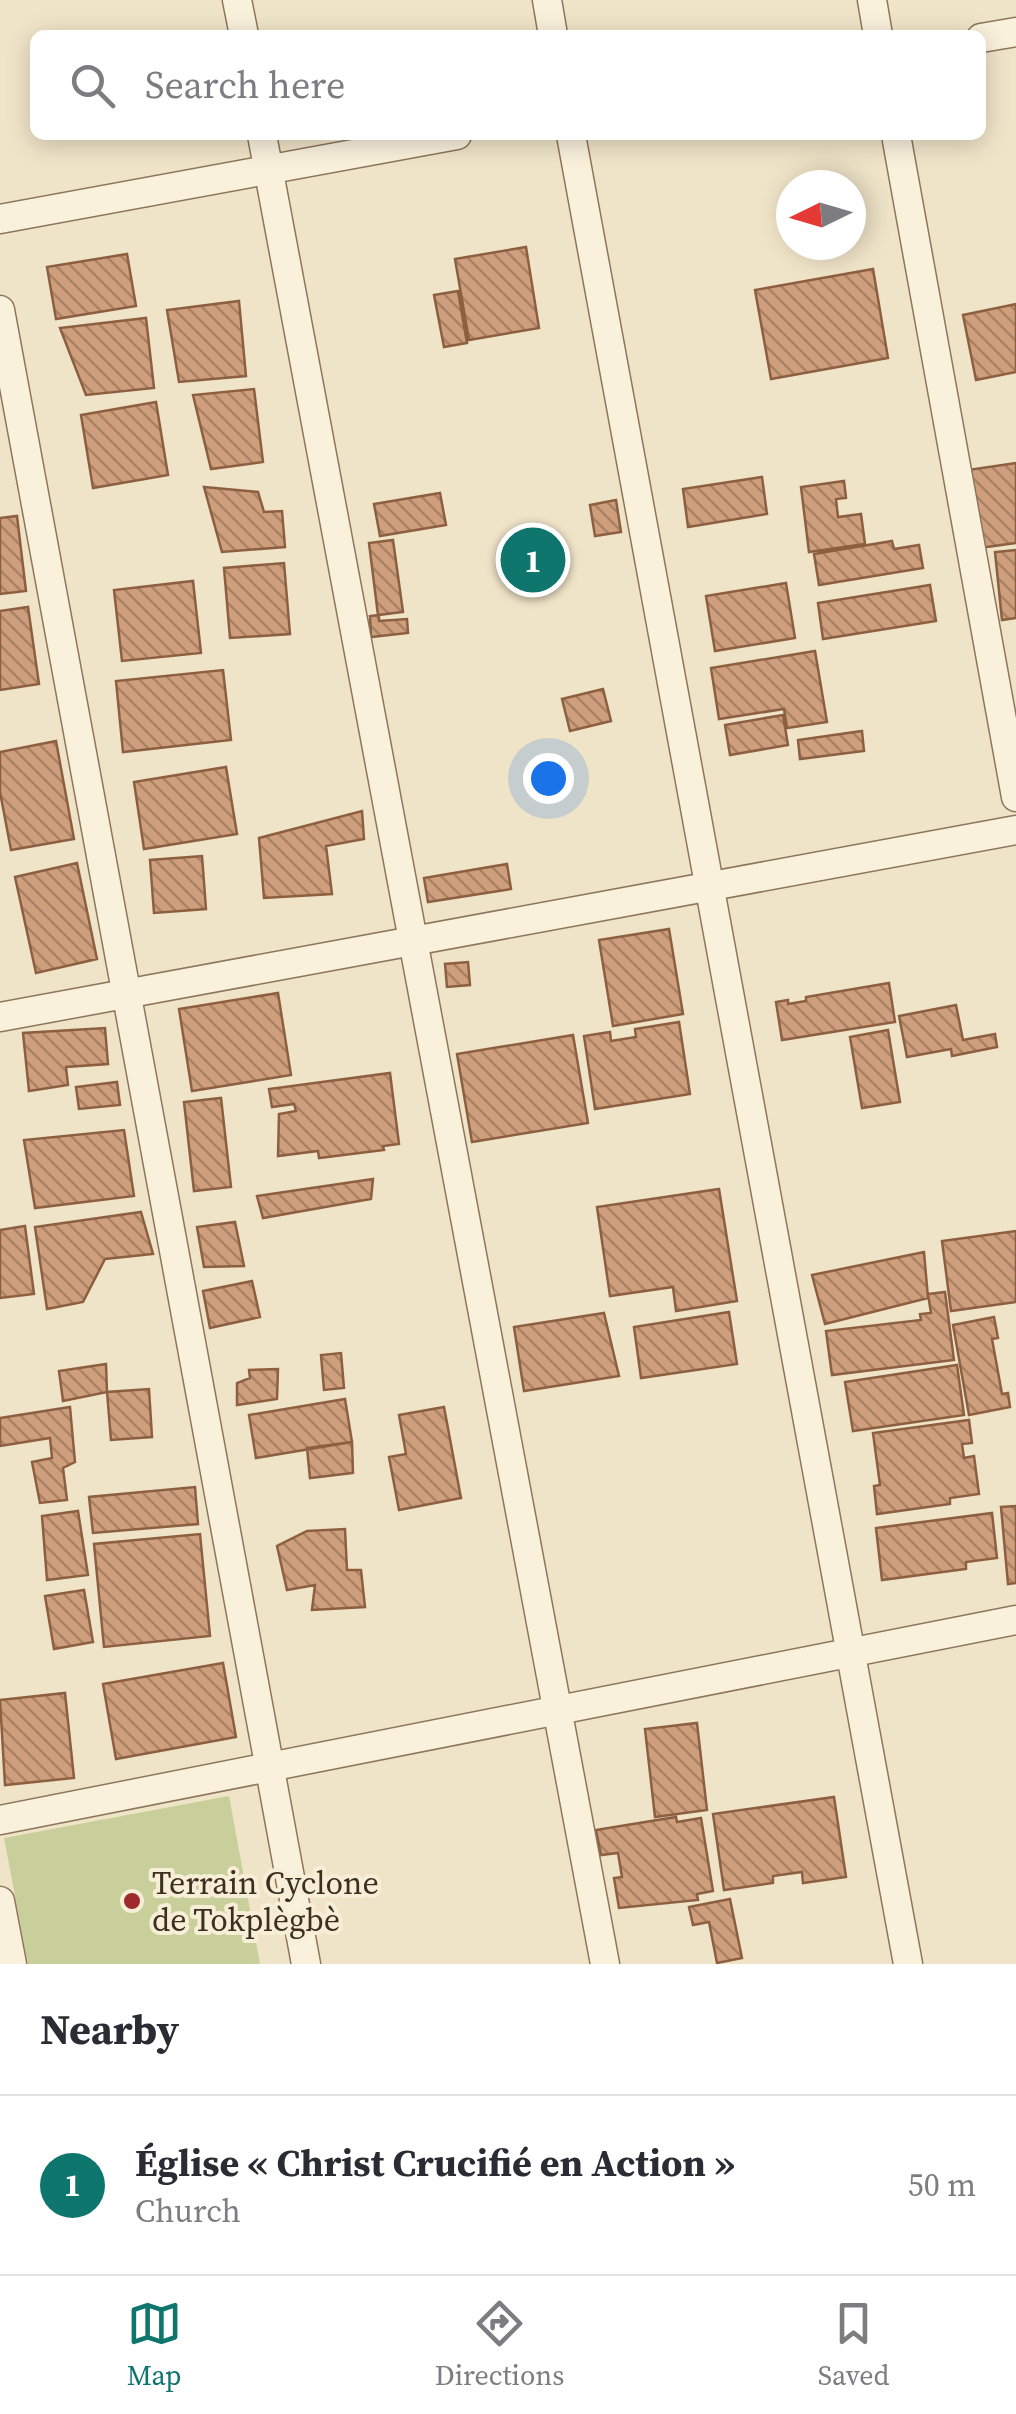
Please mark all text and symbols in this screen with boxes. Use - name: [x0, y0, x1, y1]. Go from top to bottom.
- search box: [30, 30, 986, 140]
- icon: search: [65, 58, 120, 113]
- text: Search here: [145, 59, 345, 111]
- north arrow: [776, 170, 866, 260]
- pin: 1: [500, 522, 566, 598]
- your location: [523, 753, 574, 804]
- place label: Terrain Cyclone de Tokplègbè: [152, 1861, 379, 1942]
- marker: Terrain Cyclone de Tokplègbè: [121, 1890, 143, 1912]
- text: Nearby: [40, 2000, 179, 2058]
- text: Église « Christ Crucifié en Action »: [135, 2137, 735, 2189]
- text: 1: [64, 2163, 81, 2207]
- text: 50 m: [908, 2163, 976, 2207]
- text: Church: [135, 2189, 241, 2233]
- tab: Map: [127, 2296, 182, 2394]
- tab: Directions: [435, 2296, 564, 2394]
- tab: Saved: [818, 2296, 889, 2394]

